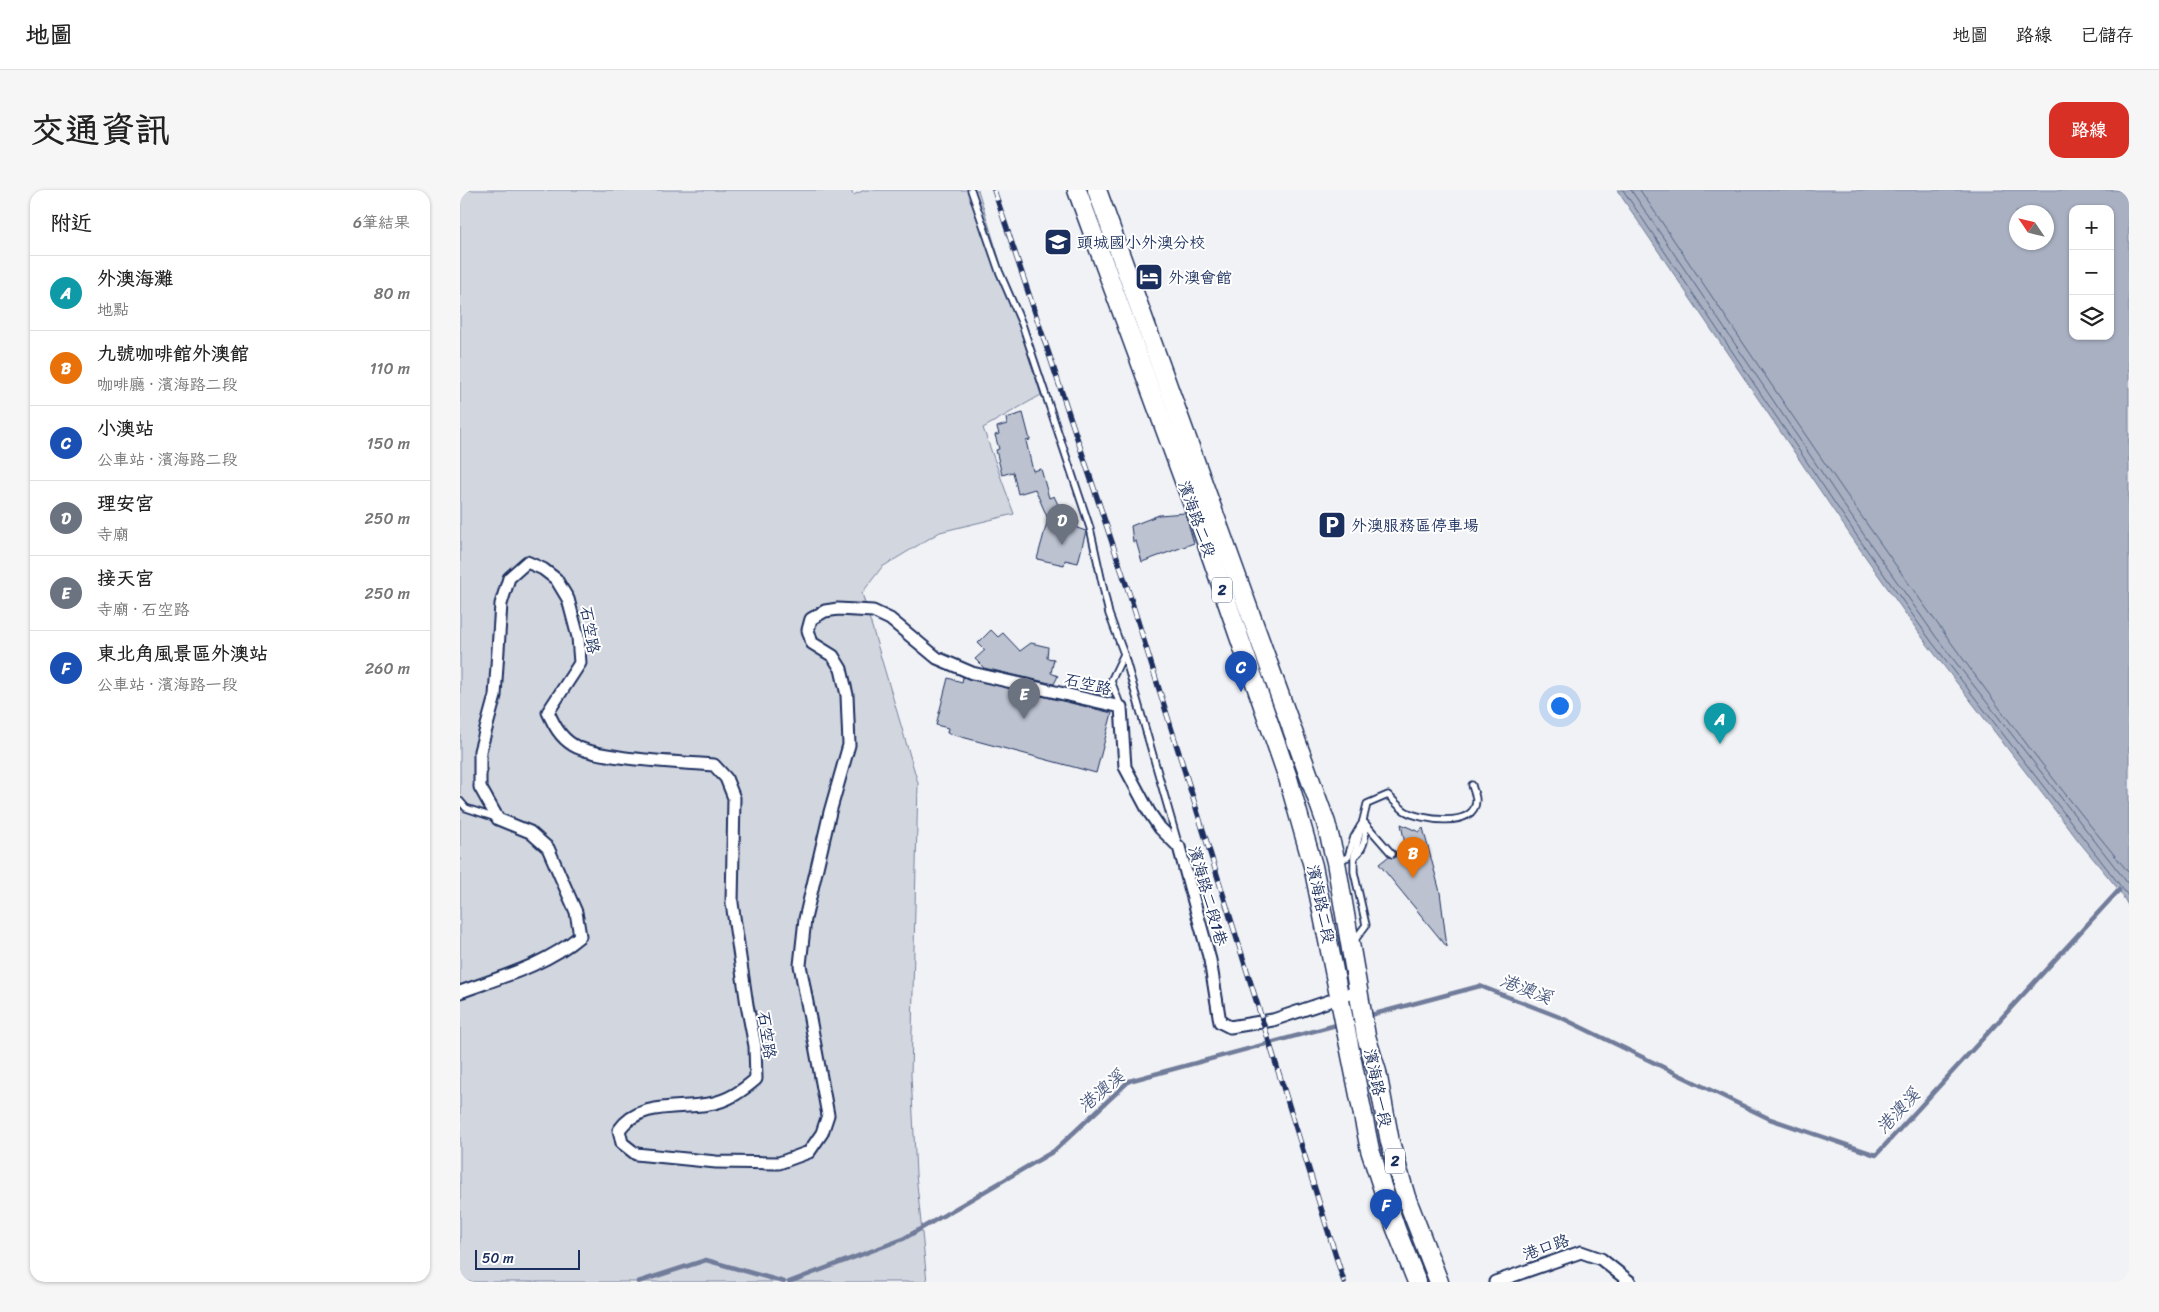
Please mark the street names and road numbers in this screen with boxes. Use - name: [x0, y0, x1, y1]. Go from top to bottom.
- street label: 濱海路二段: [1170, 476, 1224, 562]
- road number: 2: [1212, 578, 1232, 602]
- street label: 石空路: [572, 604, 608, 656]
- street label: 石空路: [1061, 664, 1115, 704]
- street label: 濱海路二段1巷: [1180, 843, 1236, 949]
- street label: 濱海路二段: [1298, 862, 1344, 946]
- street label: 石空路: [749, 1009, 785, 1061]
- street label: 濱海路一段: [1355, 1046, 1401, 1130]
- road number: 2: [1385, 1148, 1405, 1174]
- street label: 港口路: [1519, 1225, 1573, 1269]

